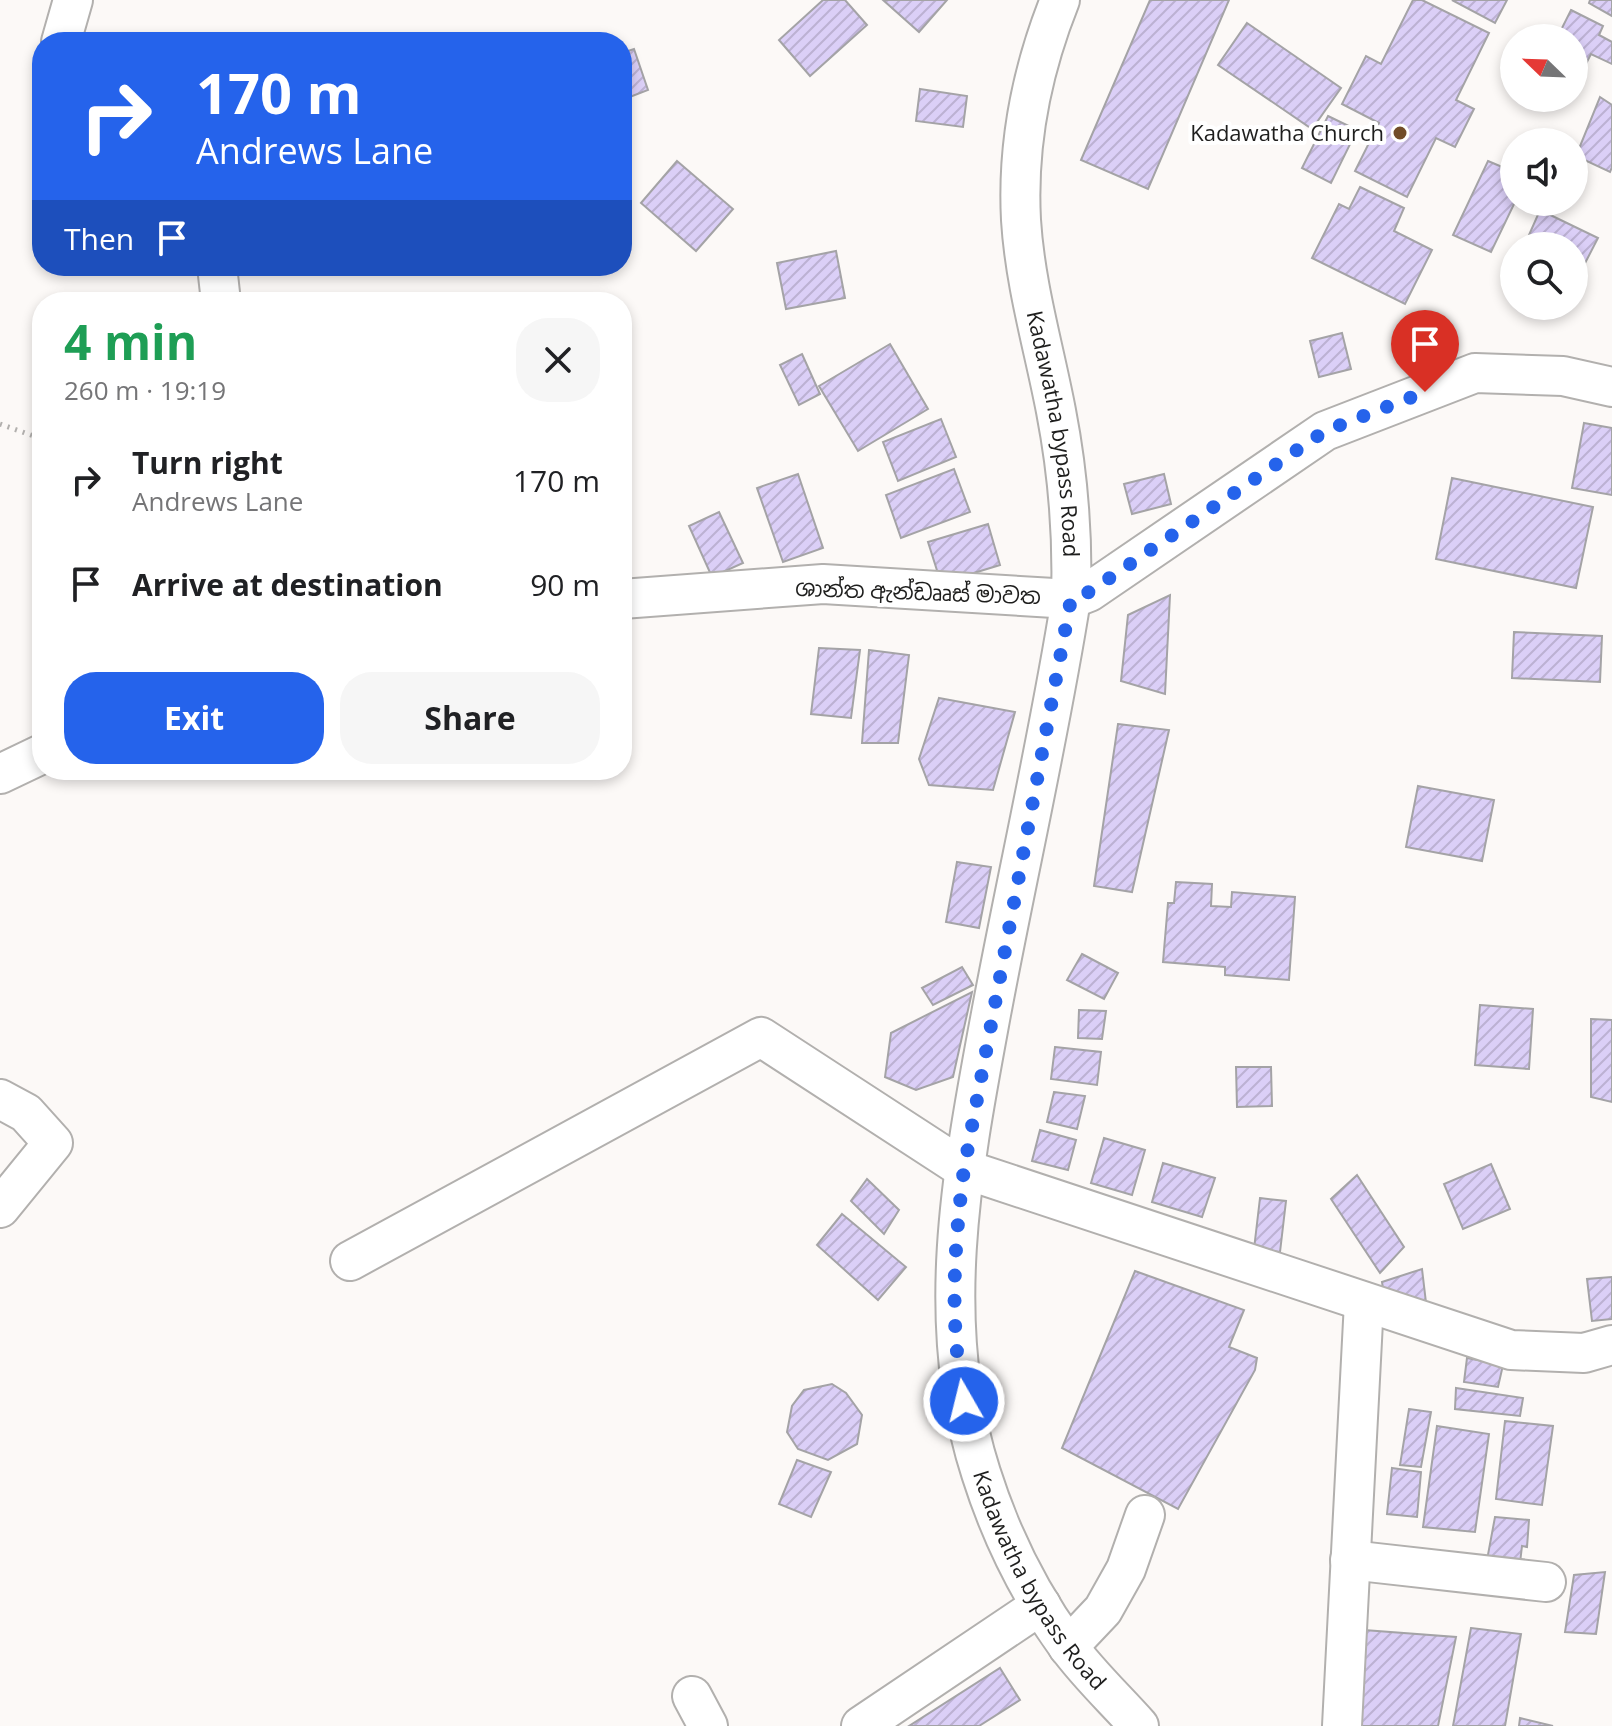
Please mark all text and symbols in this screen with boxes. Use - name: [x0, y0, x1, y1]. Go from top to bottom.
- north arrow: [1500, 24, 1588, 112]
- map controls: [1500, 24, 1588, 320]
- text: 170 m: [196, 54, 362, 130]
- icon: right: [64, 64, 168, 168]
- place label: Kadawatha Church: [1190, 117, 1384, 147]
- marker: Kadawatha Church: [1391, 124, 1409, 142]
- text: Andrews Lane: [196, 126, 433, 175]
- button: sound: [1500, 128, 1588, 216]
- icon: arrive: [150, 216, 194, 260]
- text: Then: [64, 218, 134, 259]
- button: search: [1500, 232, 1588, 320]
- street label: Kadawatha bypass Road: [1021, 308, 1087, 558]
- text: 4 min: [64, 309, 197, 374]
- pin: [1391, 310, 1459, 392]
- button: close: [516, 318, 600, 402]
- icon: arrive: [1403, 322, 1447, 366]
- text: 260 m · 19:19: [64, 372, 226, 408]
- text: Turn right: [132, 442, 283, 483]
- icon: right: [64, 458, 108, 502]
- text: 170 m: [513, 460, 600, 501]
- text: Andrews Lane: [132, 483, 303, 519]
- icon: arrive: [64, 562, 108, 606]
- text: Arrive at destination: [132, 564, 443, 605]
- text: 90 m: [530, 564, 600, 605]
- street label: ශාන්ත ඇන්ඩෘෘස් මාවත: [795, 572, 1042, 610]
- button: Exit: [64, 672, 324, 764]
- button: Share: [340, 672, 600, 764]
- position arrow: [922, 1359, 1006, 1443]
- street label: Kadawatha bypass Road: [967, 1466, 1114, 1696]

